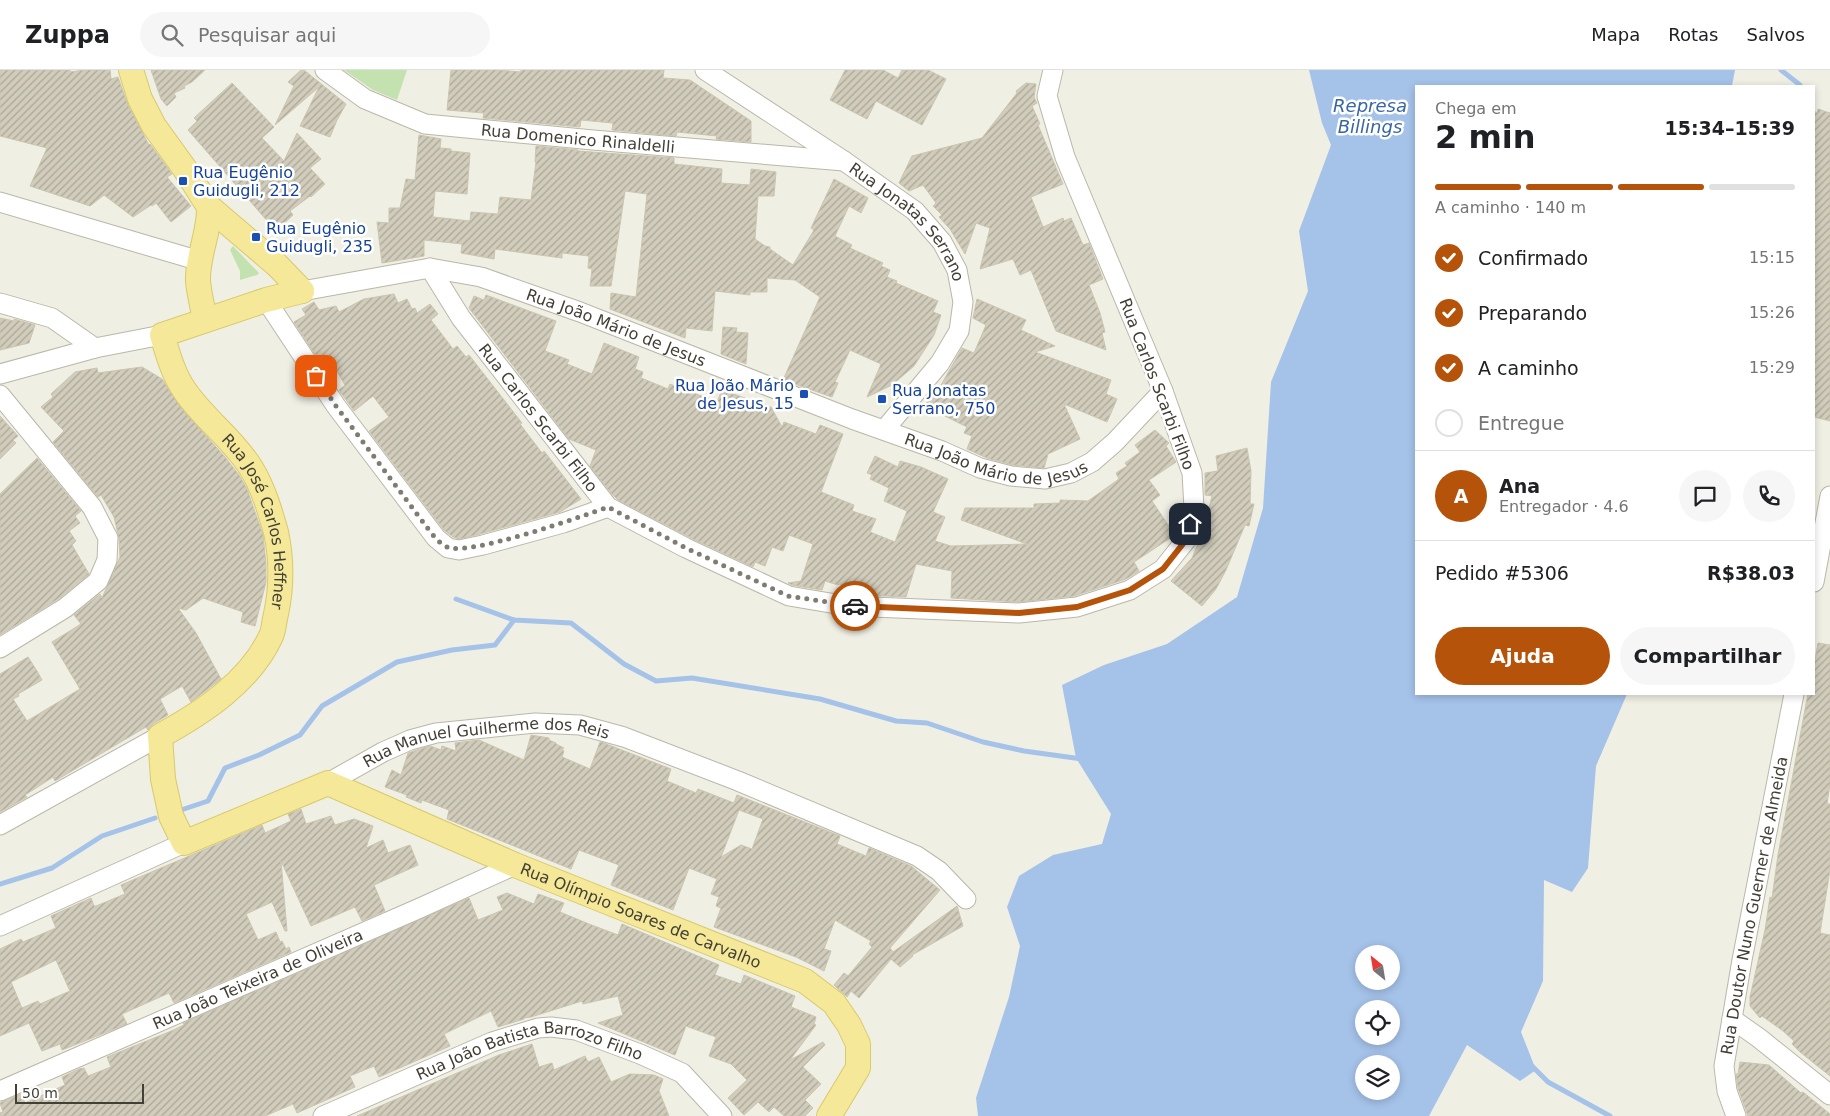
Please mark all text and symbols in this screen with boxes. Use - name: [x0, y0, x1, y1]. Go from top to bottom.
- search box: [140, 12, 490, 57]
- text: Zuppa: [25, 21, 110, 49]
- icon: search: [158, 21, 186, 49]
- text: Pesquisar aqui: [198, 24, 336, 46]
- text: Mapa: [1591, 24, 1640, 45]
- text: Rotas: [1668, 24, 1719, 45]
- text: Salvos: [1747, 24, 1805, 45]
- water label: Represa Billings: [1333, 95, 1407, 137]
- text: Chega em: [1435, 99, 1517, 118]
- text: 15:34–15:39: [1665, 117, 1795, 139]
- text: 2 min: [1435, 118, 1536, 156]
- street label: Rua Domenico Rinaldelli: [480, 120, 676, 156]
- street label: Rua Jonatas Serrano: [846, 158, 968, 283]
- place label: Rua Eugênio Guidugli, 212: [193, 163, 300, 200]
- marker: Rua Eugênio Guidugli, 212: [177, 175, 189, 187]
- text: A caminho · 140 m: [1435, 198, 1586, 217]
- place label: Rua Eugênio Guidugli, 235: [266, 219, 373, 256]
- marker: Rua Eugênio Guidugli, 235: [250, 231, 262, 243]
- icon: check: [1435, 244, 1463, 272]
- text: Confirmado: [1478, 247, 1588, 269]
- text: 15:15: [1749, 248, 1795, 267]
- street label: Rua João Mário de Jesus: [524, 284, 709, 370]
- street label: Rua Carlos Scarbi Filho: [1115, 295, 1199, 473]
- icon: check: [1435, 299, 1463, 327]
- text: Preparando: [1478, 302, 1587, 324]
- text: 15:26: [1749, 303, 1795, 322]
- street label: Rua Carlos Scarbi Filho: [475, 340, 602, 496]
- icon: check: [1435, 354, 1463, 382]
- pin: [295, 355, 337, 397]
- text: A caminho: [1478, 357, 1579, 379]
- text: 15:29: [1749, 358, 1795, 377]
- icon: bag: [302, 362, 330, 390]
- place label: Rua João Mário de Jesus, 15: [675, 376, 794, 413]
- place label: Rua Jonatas Serrano, 750: [892, 381, 995, 418]
- marker: Rua João Mário de Jesus, 15: [798, 388, 810, 400]
- marker: Rua Jonatas Serrano, 750: [876, 393, 888, 405]
- text: Entregue: [1478, 412, 1564, 434]
- street label: Rua João Mário de Jesus: [902, 429, 1091, 489]
- street label: Rua José Carlos Heffner: [218, 430, 290, 611]
- button: chat: [1679, 470, 1731, 522]
- button: phone: [1743, 470, 1795, 522]
- text: Ana: [1499, 475, 1540, 497]
- text: A: [1454, 485, 1468, 507]
- text: Entregador · 4.6: [1499, 497, 1629, 516]
- pin: [1169, 503, 1211, 545]
- icon: home: [1176, 510, 1204, 538]
- text: Pedido #5306: [1435, 562, 1569, 584]
- text: R$38.03: [1707, 562, 1795, 584]
- courier: [830, 581, 880, 631]
- icon: car: [841, 592, 869, 620]
- button: Ajuda: [1435, 627, 1610, 685]
- button: Compartilhar: [1620, 627, 1795, 685]
- street label: Rua Manuel Guilherme dos Reis: [359, 713, 612, 771]
- street label: Rua Doutor Nuno Guerner de Almeida: [1717, 755, 1791, 1056]
- street label: Rua Olímpio Soares de Carvalho: [518, 859, 764, 972]
- street label: Rua João Teixeira de Oliveira: [150, 925, 366, 1033]
- north arrow: [1355, 945, 1400, 990]
- map controls: [1355, 945, 1400, 1100]
- button: locate: [1355, 1000, 1400, 1045]
- street label: Rua João Batista Barrozo Filho: [413, 1017, 646, 1084]
- button: layers: [1355, 1055, 1400, 1100]
- scale bar: [15, 1081, 144, 1104]
- text: 50 m: [22, 1085, 58, 1101]

